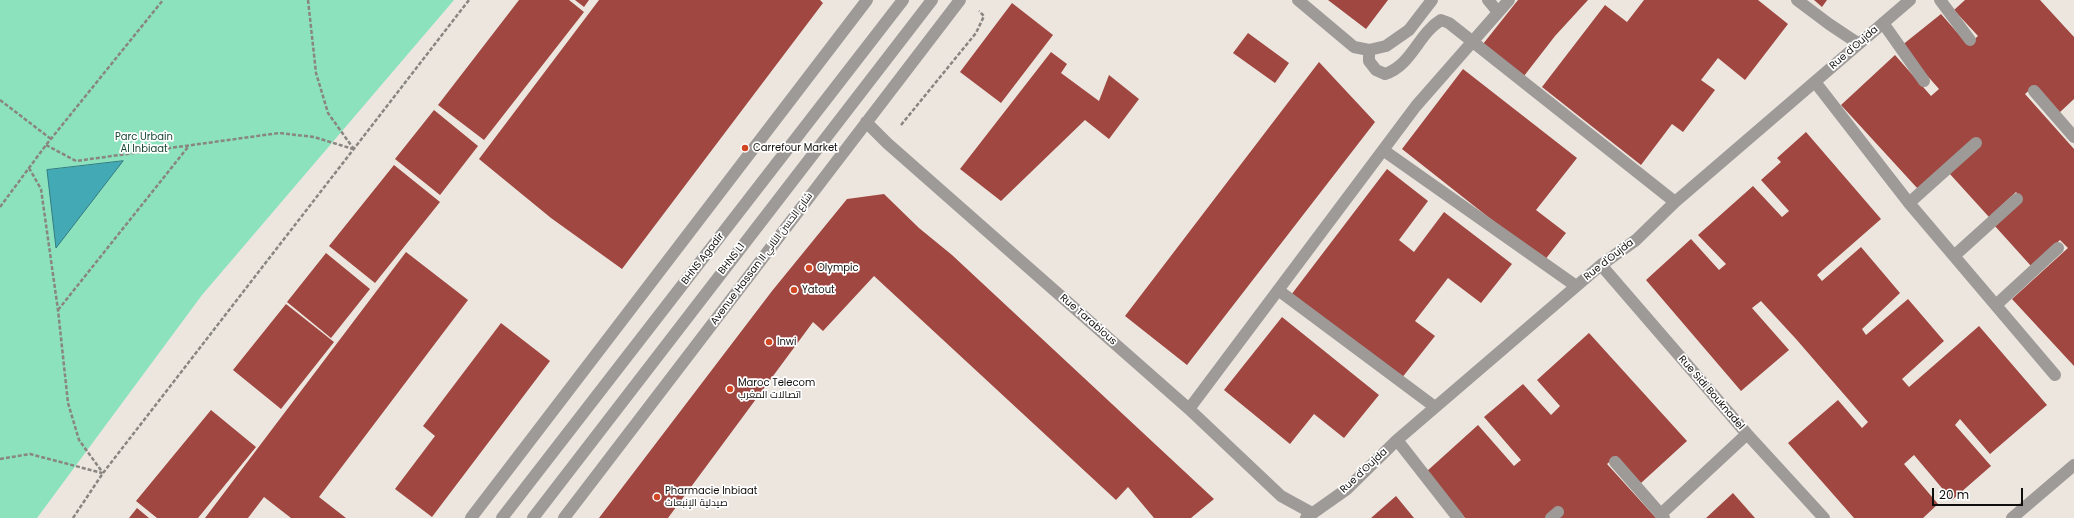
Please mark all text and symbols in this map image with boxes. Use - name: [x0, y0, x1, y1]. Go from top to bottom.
- street label: Rue d'Oujda: [1827, 24, 1881, 72]
- park label: Parc Urbain Al Inbiaat: [115, 131, 173, 154]
- place label: Carrefour Market: [753, 142, 838, 154]
- marker: Carrefour Market: [740, 143, 750, 153]
- street label: Avenue Hassan II شارع الحسن الثاني: [708, 191, 816, 327]
- street label: BHNS Agadir: [679, 231, 727, 287]
- street label: Rue d'Oujda: [1582, 237, 1636, 283]
- street label: BHNS L1: [716, 241, 748, 277]
- place label: Olympic: [817, 262, 859, 274]
- marker: Olympic: [804, 263, 814, 273]
- place label: Yatout: [802, 284, 835, 296]
- marker: Yatout: [789, 285, 799, 295]
- street label: Rue Tarablous: [1057, 292, 1119, 348]
- place label: Inwi: [777, 336, 797, 348]
- marker: Inwi: [764, 337, 774, 347]
- street label: Rue Sidi Bouknadel: [1676, 354, 1746, 432]
- place label: Maroc Telecom اتصالات المغرب: [738, 377, 815, 400]
- marker: Maroc Telecom اتصالات المغرب: [725, 384, 735, 394]
- street label: Rue d'Oujda: [1338, 446, 1390, 496]
- scale bar: [1934, 480, 2025, 506]
- place label: Pharmacie Inbiaat صيدلية الإنبعاث: [665, 485, 757, 508]
- text: 20 m: [1939, 486, 1969, 503]
- marker: Pharmacie Inbiaat صيدلية الإنبعاث: [652, 492, 662, 502]

